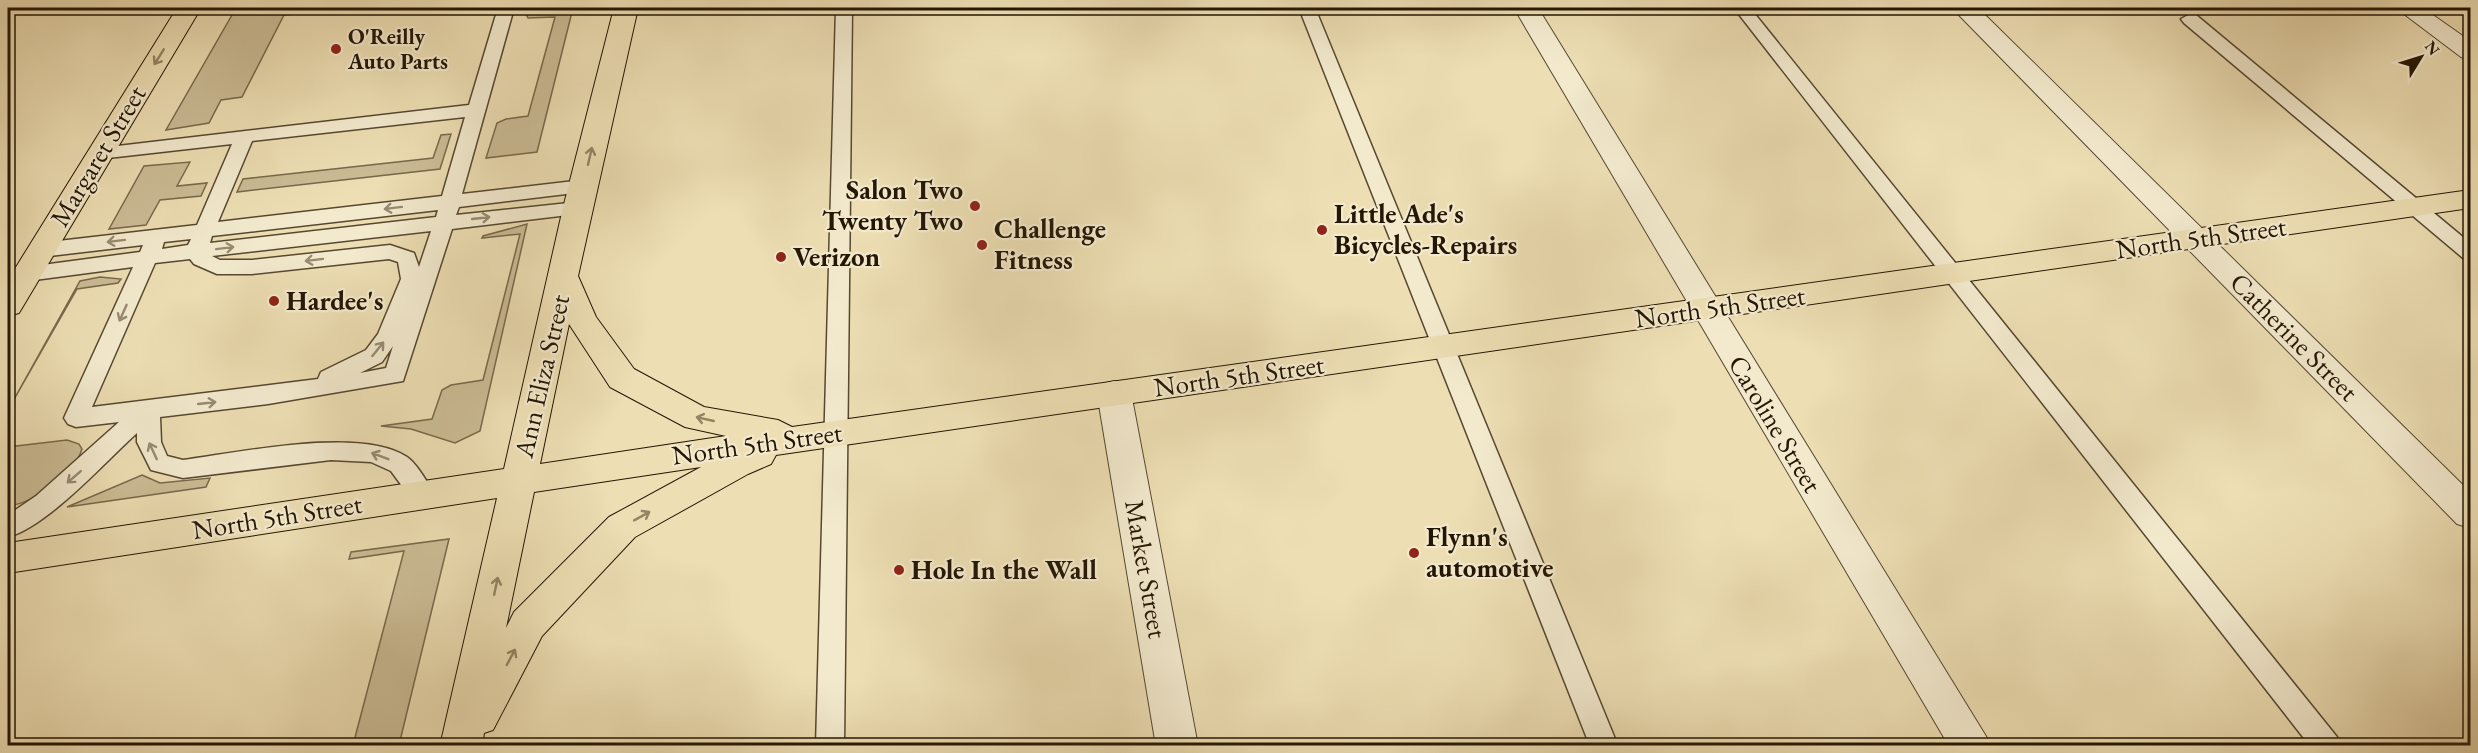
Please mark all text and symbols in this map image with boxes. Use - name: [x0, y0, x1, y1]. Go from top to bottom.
- place label: O'Reilly Auto Parts: [347, 22, 448, 76]
- north arrow: [2391, 27, 2451, 87]
- text: N: [2420, 37, 2445, 60]
- marker: O'Reilly Auto Parts: [329, 42, 343, 56]
- one-way arrow: [152, 48, 164, 65]
- street label: Margaret Street: [42, 78, 154, 233]
- one-way arrow: [585, 146, 597, 165]
- place label: Salon Two Twenty Two: [822, 172, 963, 238]
- place label: Little Ade's Bicycles-Repairs: [1334, 196, 1517, 262]
- marker: Salon Two Twenty Two: [968, 199, 982, 213]
- one-way arrow: [383, 202, 403, 213]
- street label: North 5th Street: [2114, 208, 2289, 267]
- place label: Challenge Fitness: [994, 211, 1106, 277]
- one-way arrow: [471, 213, 491, 224]
- marker: Little Ade's Bicycles-Repairs: [1315, 223, 1329, 237]
- one-way arrow: [106, 236, 126, 247]
- marker: Challenge Fitness: [975, 238, 989, 252]
- place label: Verizon: [793, 239, 880, 274]
- one-way arrow: [214, 242, 234, 253]
- marker: Verizon: [774, 250, 788, 264]
- one-way arrow: [304, 254, 324, 265]
- street label: Catherine Street: [2223, 265, 2366, 409]
- street label: North 5th Street: [1633, 277, 1808, 336]
- place label: Hardee's: [286, 283, 383, 318]
- street label: Ann Eliza Street: [505, 290, 577, 462]
- marker: Hardee's: [267, 294, 281, 308]
- one-way arrow: [116, 303, 128, 321]
- one-way arrow: [372, 341, 385, 357]
- street label: North 5th Street: [1152, 346, 1327, 405]
- street label: Caroline Street: [1721, 348, 1830, 499]
- one-way arrow: [196, 397, 216, 408]
- one-way arrow: [696, 413, 715, 425]
- street label: North 5th Street: [670, 414, 845, 473]
- one-way arrow: [147, 442, 159, 460]
- one-way arrow: [371, 450, 390, 461]
- one-way arrow: [67, 470, 82, 484]
- street label: North 5th Street: [189, 486, 365, 547]
- street label: Market Street: [1117, 497, 1176, 641]
- one-way arrow: [633, 510, 651, 521]
- place label: Flynn's automotive: [1426, 519, 1554, 585]
- marker: Flynn's automotive: [1407, 546, 1421, 560]
- place label: Hole In the Wall: [911, 552, 1097, 587]
- marker: Hole In the Wall: [892, 563, 906, 577]
- one-way arrow: [490, 577, 502, 596]
- one-way arrow: [506, 648, 517, 666]

